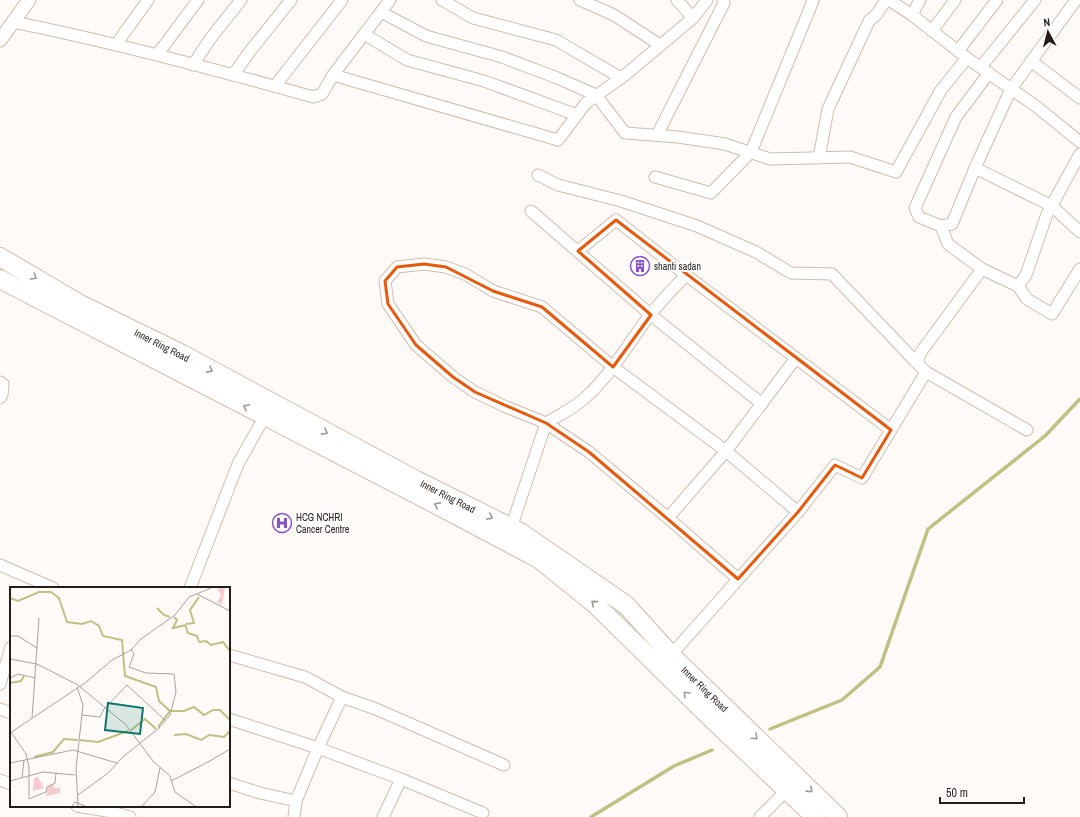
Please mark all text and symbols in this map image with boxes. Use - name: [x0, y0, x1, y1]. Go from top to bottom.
- north arrow: [1028, 12, 1068, 52]
- text: N: [1043, 15, 1051, 29]
- building icon: shanti sadan: [629, 255, 651, 277]
- place label: shanti sadan: [654, 260, 701, 273]
- one-way arrow: [30, 272, 37, 280]
- street label: Inner Ring Road: [132, 326, 192, 365]
- one-way arrow: [206, 365, 214, 373]
- one-way arrow: [243, 404, 251, 412]
- one-way arrow: [321, 427, 328, 434]
- street label: Inner Ring Road: [418, 477, 478, 516]
- one-way arrow: [433, 502, 441, 510]
- place label: HCG NCHRI Cancer Centre: [296, 511, 350, 536]
- hospital icon: HCG NCHRI Cancer Centre: [271, 512, 293, 534]
- one-way arrow: [486, 512, 493, 520]
- inset map: [10, 587, 230, 807]
- one-way arrow: [591, 601, 598, 608]
- street label: Inner Ring Road: [678, 664, 731, 715]
- one-way arrow: [683, 691, 691, 699]
- one-way arrow: [750, 732, 758, 740]
- scale bar: [940, 779, 1024, 805]
- one-way arrow: [805, 785, 813, 793]
- text: 50 m: [946, 785, 968, 801]

